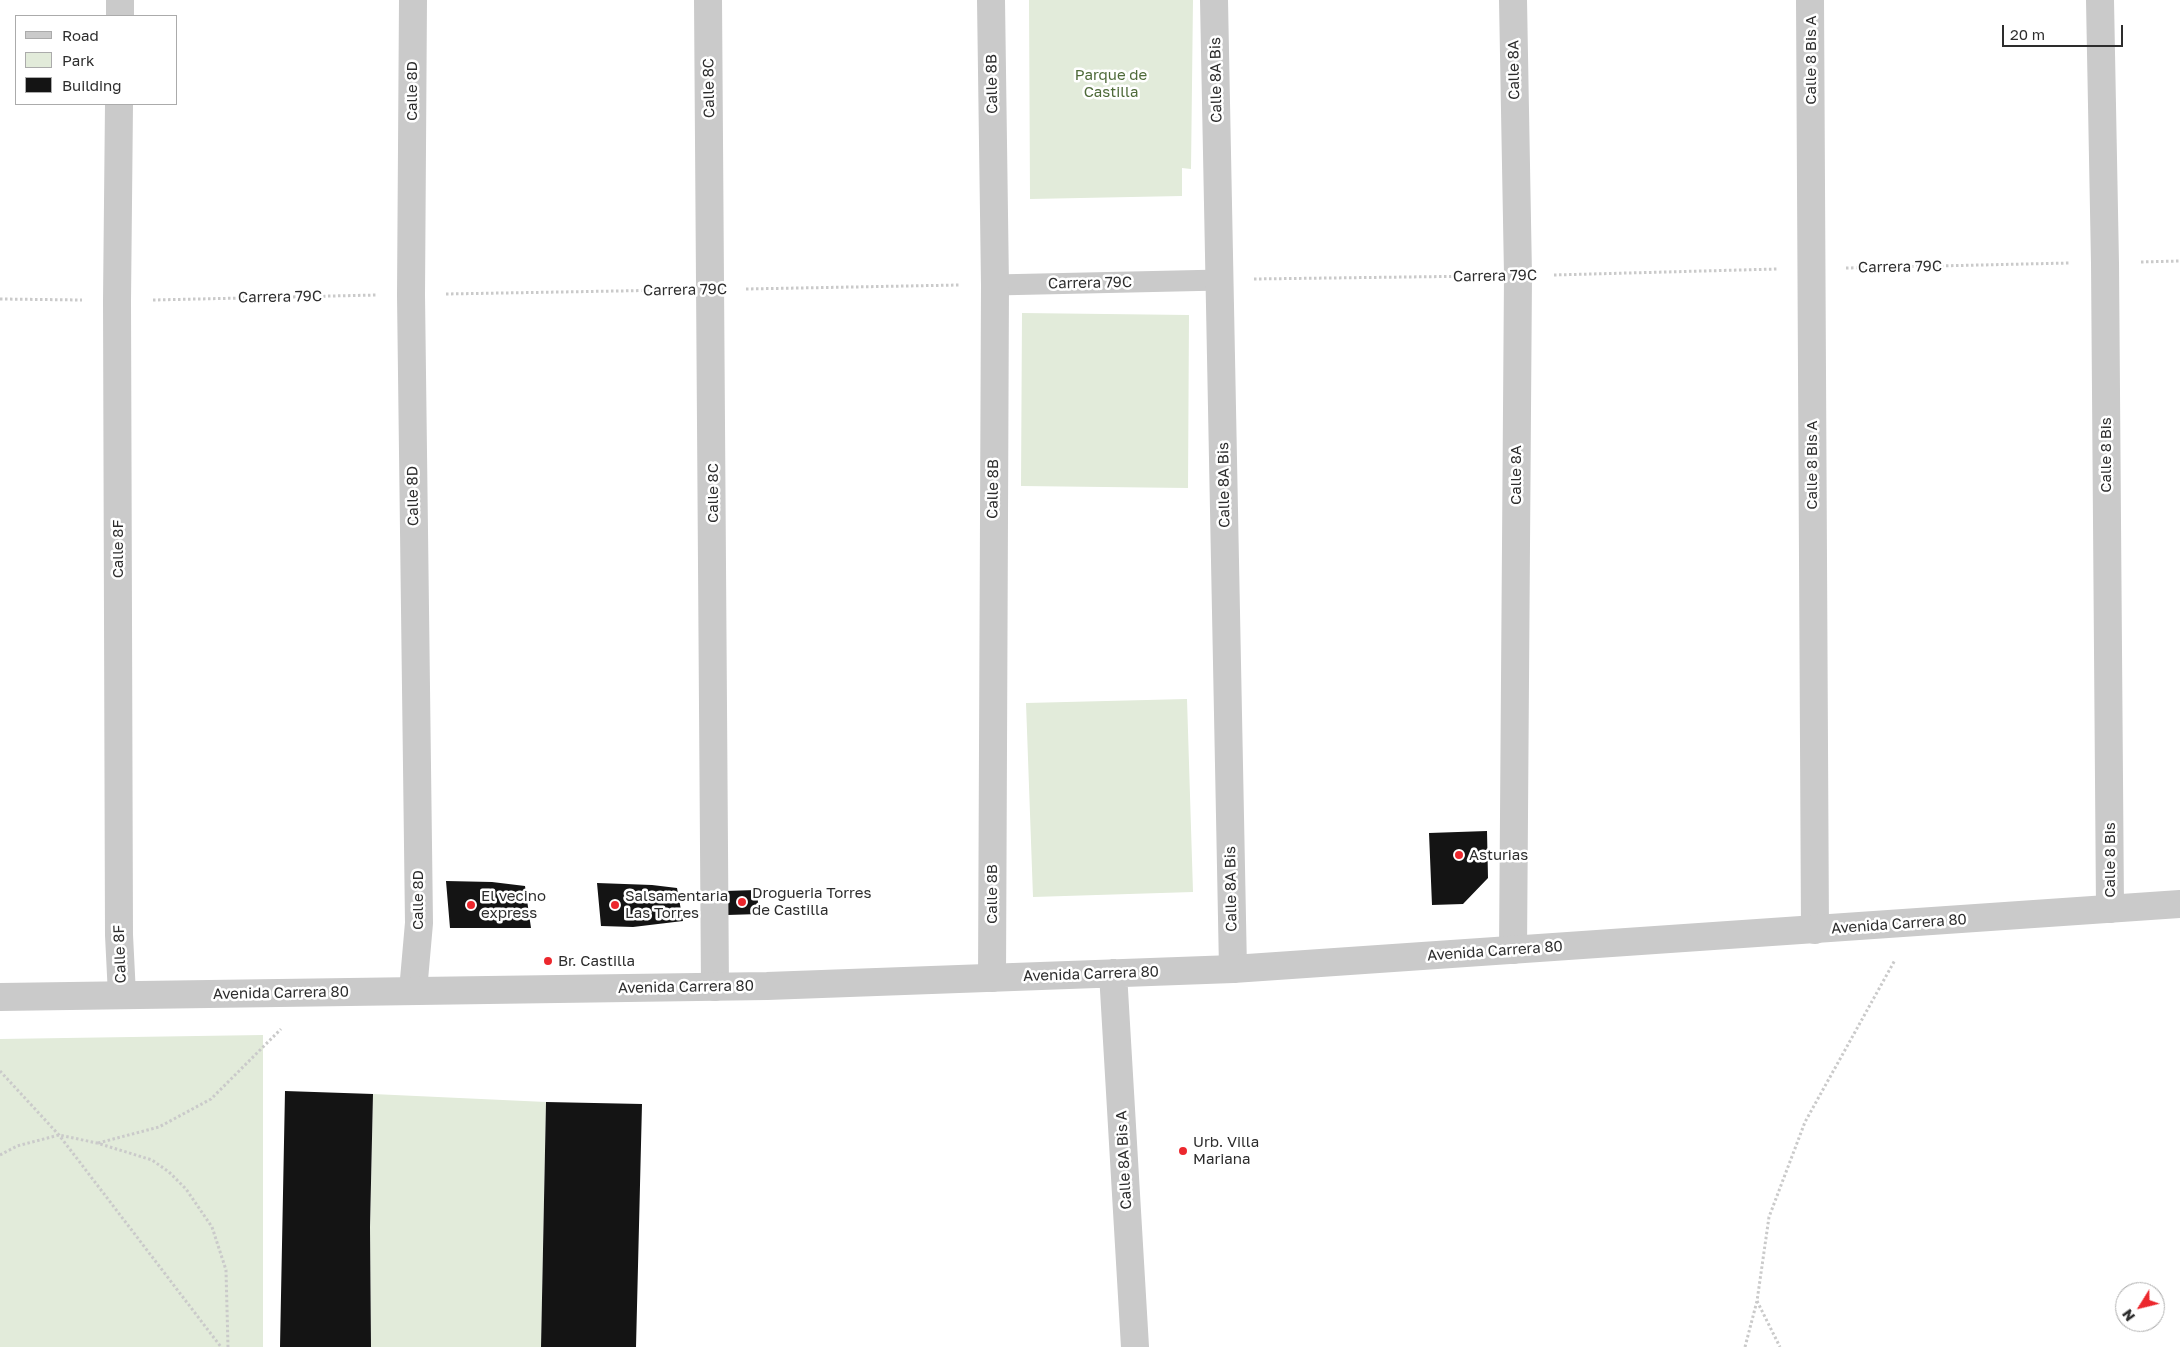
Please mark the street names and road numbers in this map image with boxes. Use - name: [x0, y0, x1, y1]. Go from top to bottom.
- street label: Calle 8 Bis A: [1802, 15, 1820, 105]
- street label: Calle 8A Bis: [1206, 37, 1226, 123]
- street label: Calle 8A: [1504, 40, 1524, 100]
- street label: Calle 8B: [982, 54, 1002, 114]
- street label: Calle 8C: [699, 58, 719, 118]
- street label: Calle 8D: [403, 61, 421, 121]
- street label: Carrera 79C: [1858, 257, 1942, 277]
- street label: Carrera 79C: [1453, 266, 1537, 286]
- street label: Carrera 79C: [1048, 273, 1132, 293]
- street label: Carrera 79C: [643, 280, 727, 300]
- street label: Carrera 79C: [238, 287, 322, 307]
- street label: Calle 8 Bis: [2097, 417, 2115, 493]
- street label: Calle 8 Bis A: [1803, 420, 1821, 510]
- street label: Calle 8A Bis: [1214, 442, 1234, 528]
- street label: Calle 8A: [1507, 445, 1525, 505]
- street label: Calle 8B: [983, 459, 1003, 519]
- street label: Calle 8C: [704, 463, 722, 523]
- street label: Calle 8D: [403, 466, 423, 526]
- street label: Calle 8F: [109, 520, 127, 578]
- street label: Calle 8 Bis: [2101, 822, 2119, 898]
- street label: Calle 8A Bis: [1221, 846, 1241, 932]
- street label: Calle 8B: [983, 864, 1001, 924]
- street label: Calle 8D: [409, 870, 427, 930]
- street label: Avenida Carrera 80: [1831, 910, 1967, 938]
- street label: Calle 8F: [110, 924, 130, 984]
- street label: Avenida Carrera 80: [1427, 937, 1563, 965]
- street label: Avenida Carrera 80: [1023, 963, 1159, 985]
- street label: Avenida Carrera 80: [618, 977, 754, 997]
- street label: Avenida Carrera 80: [213, 983, 349, 1003]
- street label: Calle 8A Bis A: [1112, 1110, 1136, 1210]

